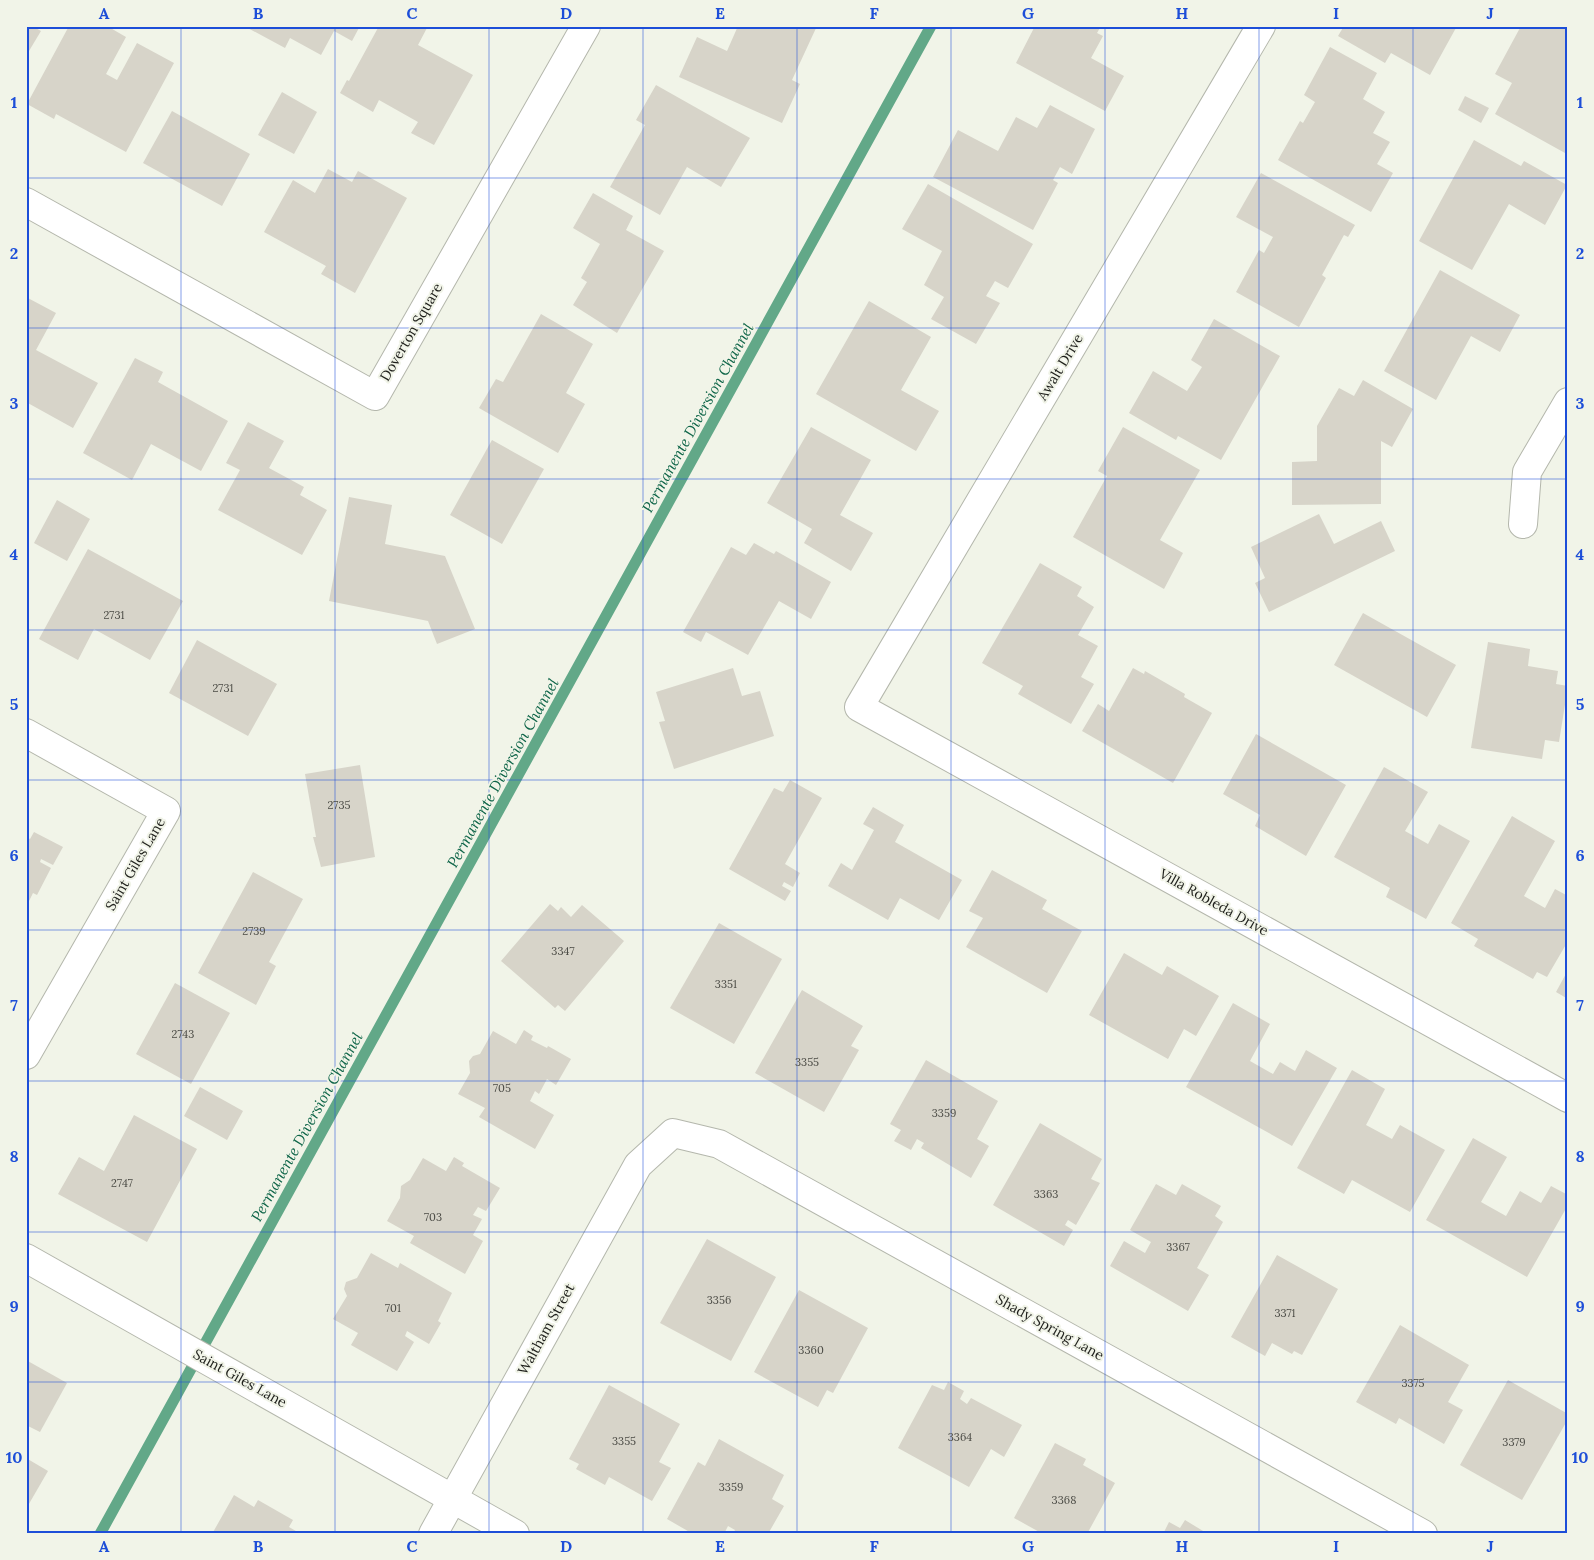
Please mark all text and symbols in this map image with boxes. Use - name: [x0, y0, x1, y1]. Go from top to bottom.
- text: A: [99, 3, 110, 23]
- text: B: [253, 3, 264, 23]
- text: C: [406, 3, 418, 23]
- text: D: [560, 3, 572, 23]
- text: E: [715, 3, 725, 23]
- text: F: [869, 3, 879, 23]
- text: G: [1022, 3, 1034, 23]
- text: H: [1176, 3, 1189, 23]
- text: I: [1333, 3, 1339, 23]
- text: J: [1486, 3, 1494, 23]
- text: 1: [11, 92, 17, 112]
- text: 1: [1577, 92, 1583, 112]
- text: 2: [10, 243, 18, 263]
- text: 2: [1576, 243, 1584, 263]
- street label: Doverton Square: [376, 279, 447, 384]
- water label: Permanente Diversion Channel: [638, 319, 758, 516]
- street label: Awalt Drive: [1033, 330, 1087, 405]
- text: 3: [10, 393, 19, 413]
- text: 3: [1576, 393, 1585, 413]
- text: 4: [10, 544, 19, 564]
- text: 4: [1576, 544, 1585, 564]
- house number: 2731: [103, 608, 125, 622]
- water label: Permanente Diversion Channel: [443, 674, 563, 871]
- house number: 2731: [212, 681, 234, 695]
- text: 5: [10, 694, 19, 714]
- text: 5: [1576, 694, 1585, 714]
- house number: 2735: [327, 798, 351, 812]
- street label: Saint Giles Lane: [101, 814, 169, 914]
- text: 6: [9, 845, 19, 865]
- text: 6: [1575, 845, 1585, 865]
- street label: Villa Robleda Drive: [1155, 864, 1272, 940]
- house number: 2739: [242, 924, 266, 938]
- house number: 3347: [551, 944, 575, 958]
- house number: 3351: [715, 977, 737, 991]
- text: 7: [10, 995, 18, 1015]
- text: 7: [1576, 995, 1584, 1015]
- house number: 2743: [172, 1027, 194, 1041]
- water label: Permanente Diversion Channel: [247, 1028, 367, 1225]
- house number: 3355: [795, 1055, 819, 1069]
- house number: 705: [493, 1081, 511, 1095]
- house number: 3359: [932, 1106, 956, 1120]
- text: 8: [9, 1146, 19, 1166]
- text: 8: [1575, 1146, 1585, 1166]
- house number: 2747: [111, 1176, 133, 1190]
- house number: 3363: [1034, 1187, 1058, 1201]
- house number: 703: [424, 1210, 442, 1224]
- house number: 3367: [1166, 1240, 1190, 1254]
- street label: Waltham Street: [514, 1280, 579, 1378]
- street label: Shady Spring Lane: [993, 1290, 1108, 1364]
- house number: 3356: [707, 1293, 731, 1307]
- text: 9: [9, 1296, 19, 1316]
- text: 9: [1575, 1296, 1585, 1316]
- house number: 701: [385, 1301, 401, 1315]
- house number: 3371: [1274, 1306, 1296, 1320]
- house number: 3360: [798, 1343, 824, 1357]
- street label: Saint Giles Lane: [190, 1345, 290, 1411]
- house number: 3375: [1401, 1376, 1425, 1390]
- house number: 3364: [948, 1430, 972, 1444]
- house number: 3355: [612, 1434, 636, 1448]
- house number: 3379: [1502, 1435, 1526, 1449]
- text: 10: [6, 1447, 22, 1467]
- text: 10: [1572, 1447, 1588, 1467]
- house number: 3359: [719, 1480, 743, 1494]
- house number: 3368: [1052, 1493, 1076, 1507]
- text: A: [99, 1536, 110, 1556]
- text: B: [253, 1536, 264, 1556]
- text: C: [406, 1536, 418, 1556]
- text: D: [560, 1536, 572, 1556]
- text: E: [715, 1536, 725, 1556]
- text: F: [869, 1536, 879, 1556]
- text: G: [1022, 1536, 1034, 1556]
- text: H: [1176, 1536, 1189, 1556]
- text: I: [1333, 1536, 1339, 1556]
- text: J: [1486, 1536, 1494, 1556]

